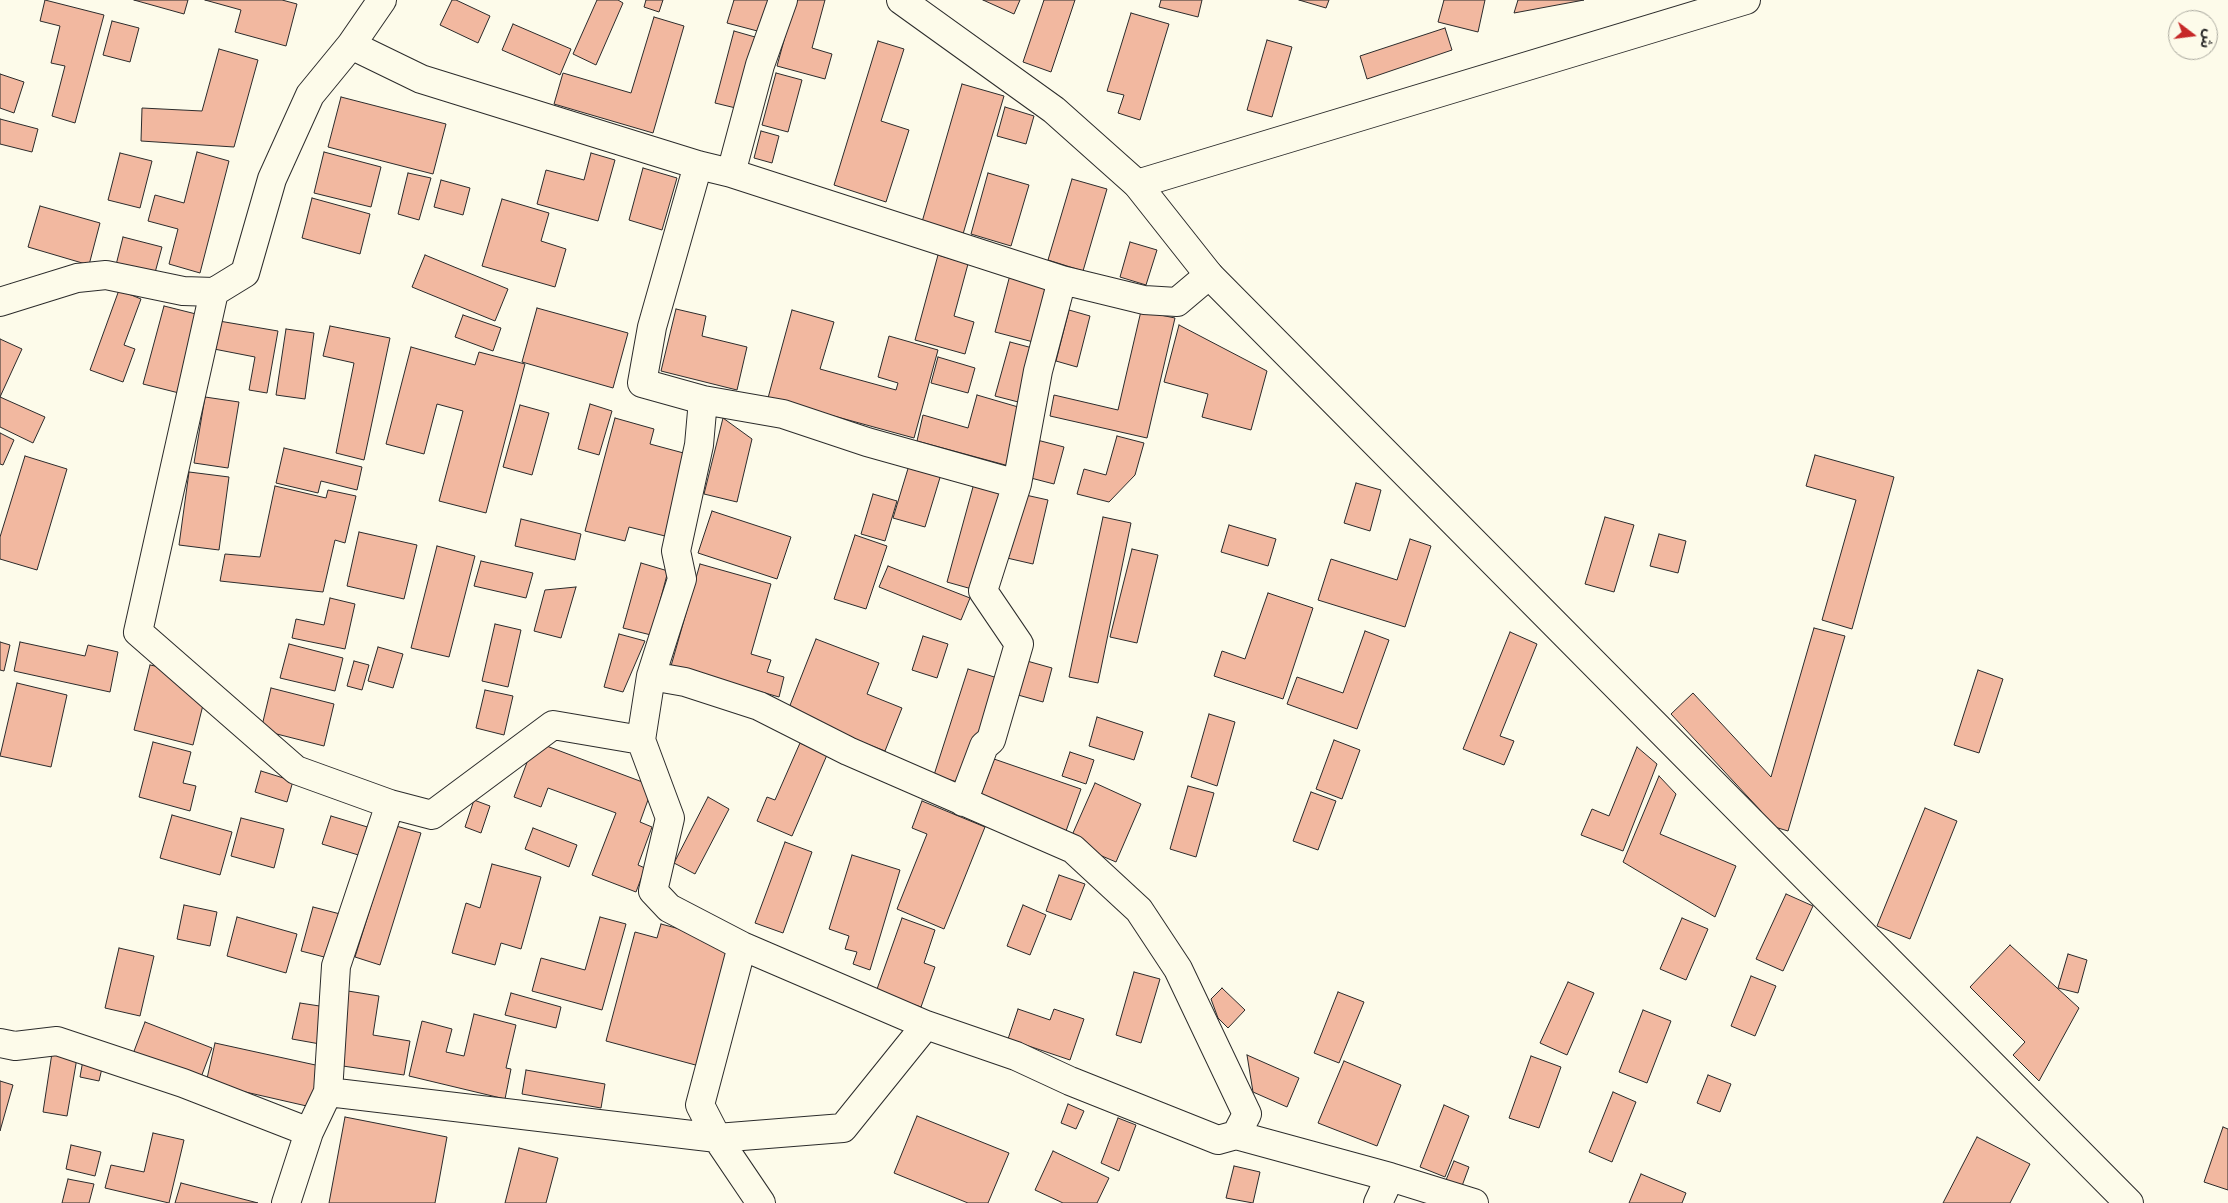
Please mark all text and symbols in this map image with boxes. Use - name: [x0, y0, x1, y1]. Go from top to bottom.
- north arrow: [2168, 10, 2218, 60]
- text: ش: [2196, 27, 2218, 50]

